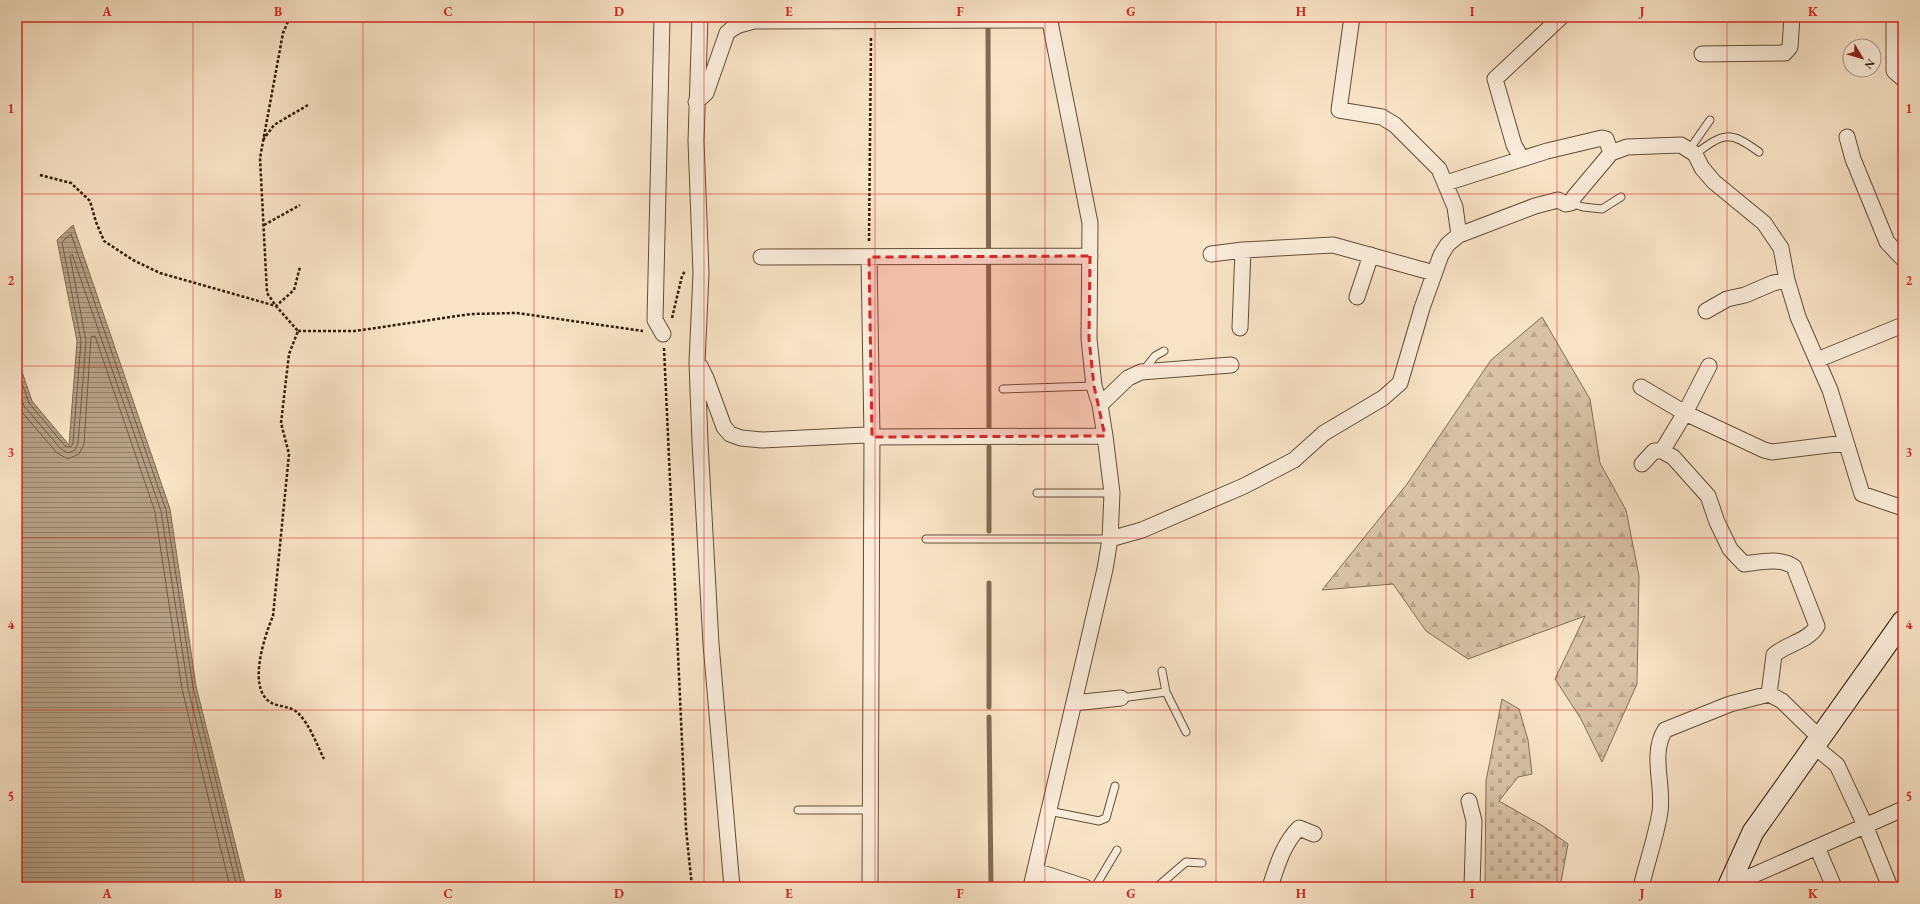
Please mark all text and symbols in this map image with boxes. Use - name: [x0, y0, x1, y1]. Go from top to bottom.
- text: A: [101, 3, 112, 20]
- text: B: [274, 3, 282, 20]
- text: C: [443, 3, 453, 20]
- text: D: [614, 3, 624, 20]
- text: E: [785, 3, 793, 20]
- text: F: [956, 3, 964, 20]
- text: G: [1126, 3, 1136, 20]
- text: H: [1296, 3, 1307, 20]
- text: I: [1470, 3, 1475, 20]
- text: J: [1638, 3, 1645, 20]
- text: K: [1808, 3, 1819, 20]
- north arrow: [1842, 38, 1882, 78]
- text: N: [1862, 56, 1878, 72]
- text: 1: [8, 100, 15, 117]
- text: 1: [1906, 100, 1913, 117]
- text: 2: [8, 272, 15, 289]
- text: 2: [1906, 272, 1913, 289]
- text: 3: [8, 444, 15, 461]
- text: 3: [1906, 444, 1913, 461]
- text: 4: [8, 616, 15, 633]
- text: 4: [1906, 616, 1913, 633]
- text: 5: [8, 788, 14, 805]
- text: 5: [1906, 788, 1912, 805]
- text: A: [101, 885, 112, 902]
- text: B: [274, 885, 282, 902]
- text: C: [443, 885, 453, 902]
- text: D: [614, 885, 624, 902]
- text: E: [785, 885, 793, 902]
- text: F: [956, 885, 964, 902]
- text: G: [1126, 885, 1136, 902]
- text: H: [1296, 885, 1307, 902]
- text: I: [1470, 885, 1475, 902]
- text: J: [1638, 885, 1645, 902]
- text: K: [1808, 885, 1819, 902]

